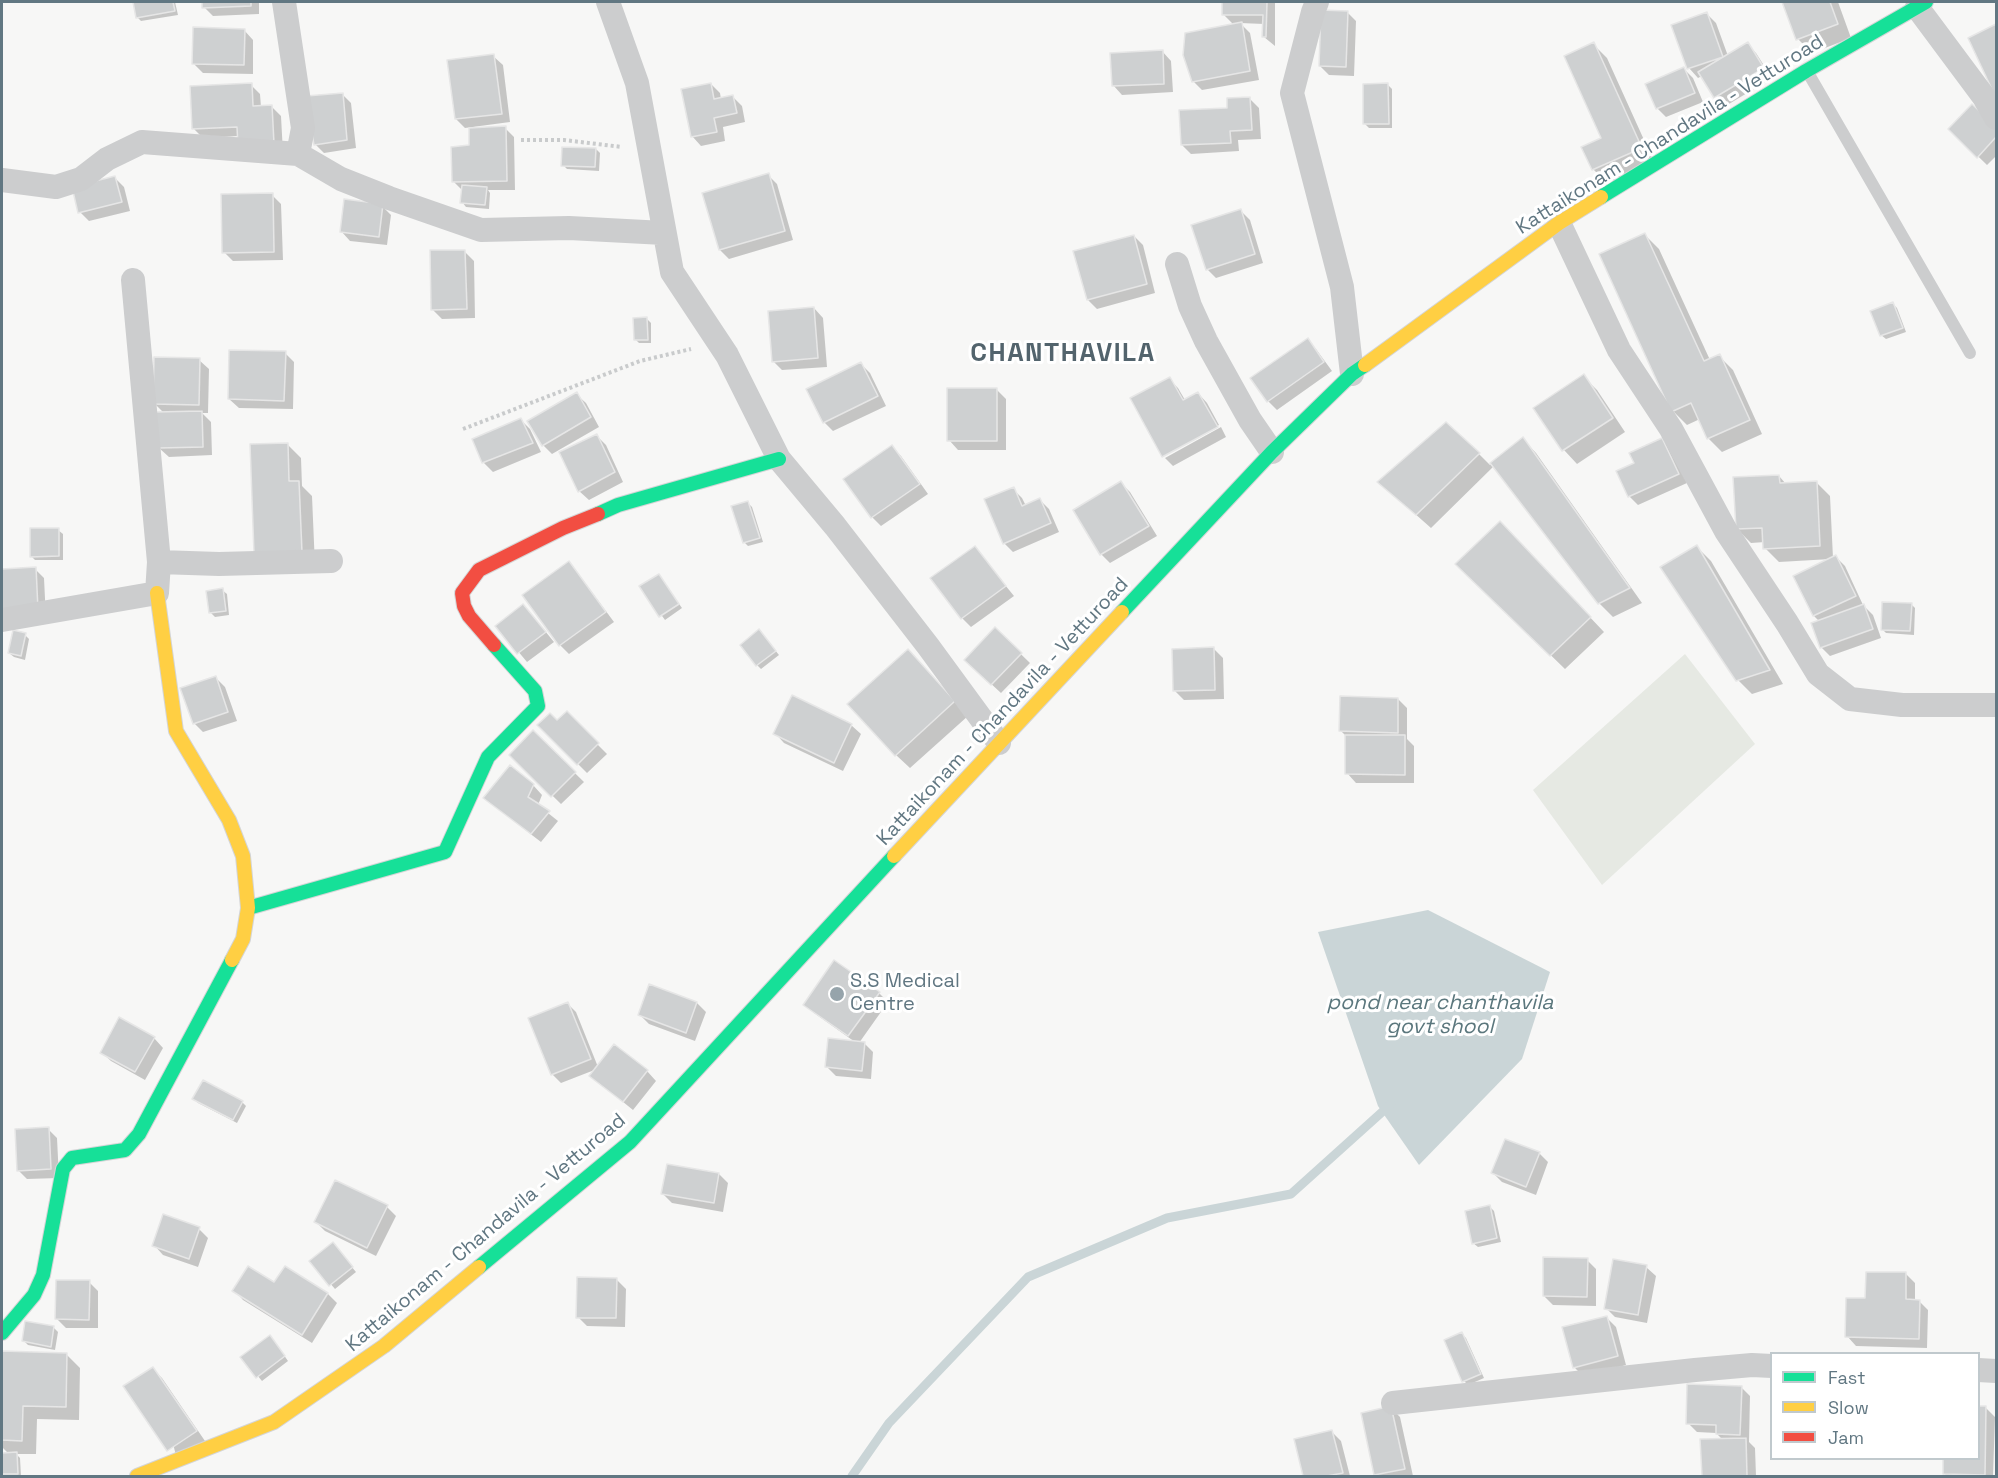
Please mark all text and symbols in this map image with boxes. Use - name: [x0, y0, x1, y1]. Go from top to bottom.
- street label: Kattaikonam - Chandavila - Vetturoad: [1512, 30, 1828, 240]
- district label: CHANTHAVILA: [970, 338, 1156, 370]
- street label: Kattaikonam - Chandavila - Vetturoad: [872, 573, 1134, 851]
- place label: S.S Medical Centre: [850, 970, 960, 1017]
- marker: S.S Medical Centre: [828, 985, 846, 1003]
- water label: pond near chanthavila govt shool: [1327, 990, 1553, 1040]
- street label: Kattaikonam - Chandavila - Vetturoad: [341, 1109, 631, 1357]
- legend: [1770, 1352, 1980, 1460]
- text: Fast: [1828, 1366, 1865, 1389]
- text: Slow: [1828, 1396, 1869, 1419]
- text: Jam: [1828, 1426, 1864, 1449]

